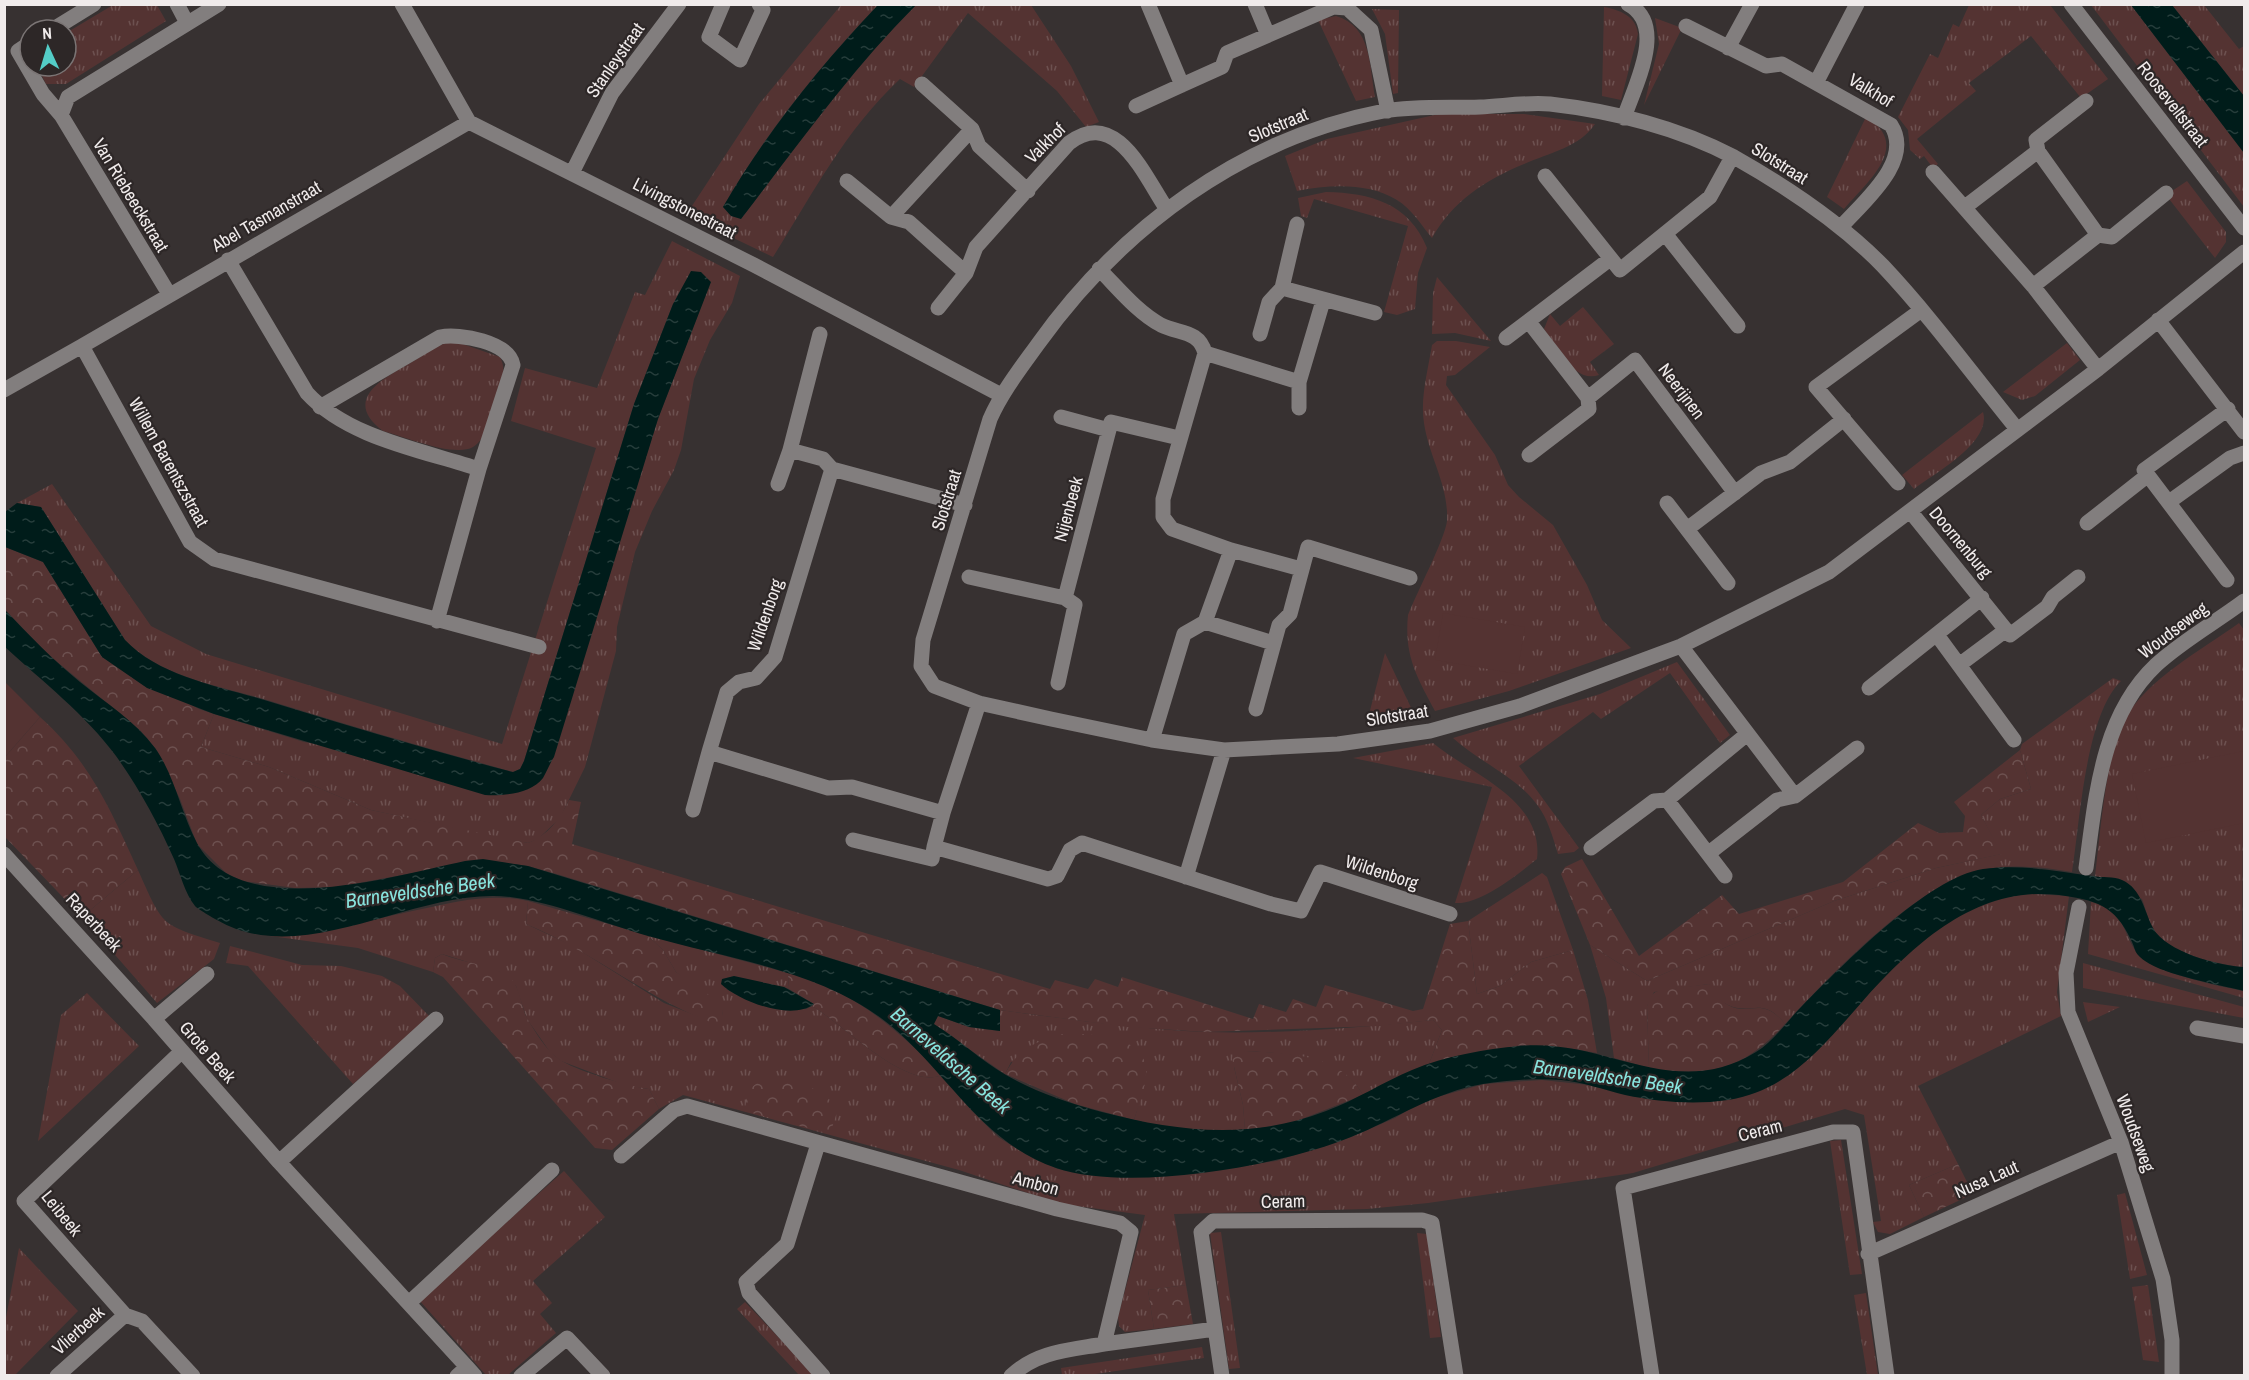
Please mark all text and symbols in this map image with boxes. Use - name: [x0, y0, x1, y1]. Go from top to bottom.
- north arrow: [18, 18, 78, 78]
- street label: Stanleystraat: [580, 18, 650, 102]
- text: N: [41, 22, 52, 44]
- street label: Rooseveltstraat: [2132, 56, 2214, 152]
- street label: Valkhof: [1844, 67, 1899, 114]
- street label: Slotstraat: [1244, 101, 1312, 149]
- street label: Valkhof: [1019, 117, 1071, 169]
- street label: Van Riebeeckstraat: [87, 133, 175, 257]
- street label: Slotstraat: [1747, 136, 1813, 190]
- street label: Livingstonestraat: [629, 171, 741, 245]
- street label: Abel Tasmanstraat: [206, 175, 325, 258]
- street label: Neerijnen: [1653, 358, 1711, 424]
- street label: Willem Barentszstraat: [123, 393, 215, 531]
- street label: Slotstraat: [925, 467, 967, 533]
- street label: Nijenbeek: [1047, 473, 1089, 544]
- street label: Doornenburg: [1924, 501, 1999, 584]
- street label: Wildenborg: [741, 575, 789, 655]
- street label: Woudseweg: [2133, 595, 2213, 664]
- street label: Slotstraat: [1364, 698, 1430, 732]
- street label: Wildenborg: [1342, 848, 1423, 896]
- water label: Barneveldsche Beek: [344, 866, 497, 914]
- street label: Raperbeek: [60, 887, 128, 957]
- water label: Barneveldsche Beek: [885, 1000, 1017, 1120]
- street label: Grote Beek: [174, 1016, 242, 1089]
- water label: Barneveldsche Beek: [1532, 1052, 1685, 1100]
- street label: Woudseweg: [2110, 1091, 2162, 1176]
- street label: Ceram: [1735, 1113, 1785, 1147]
- street label: Nusa Laut: [1950, 1154, 2022, 1204]
- street label: Ambon: [1009, 1165, 1062, 1201]
- street label: Leibeek: [36, 1185, 89, 1242]
- street label: Ceram: [1261, 1188, 1305, 1214]
- street label: Vlierbeek: [46, 1299, 110, 1360]

